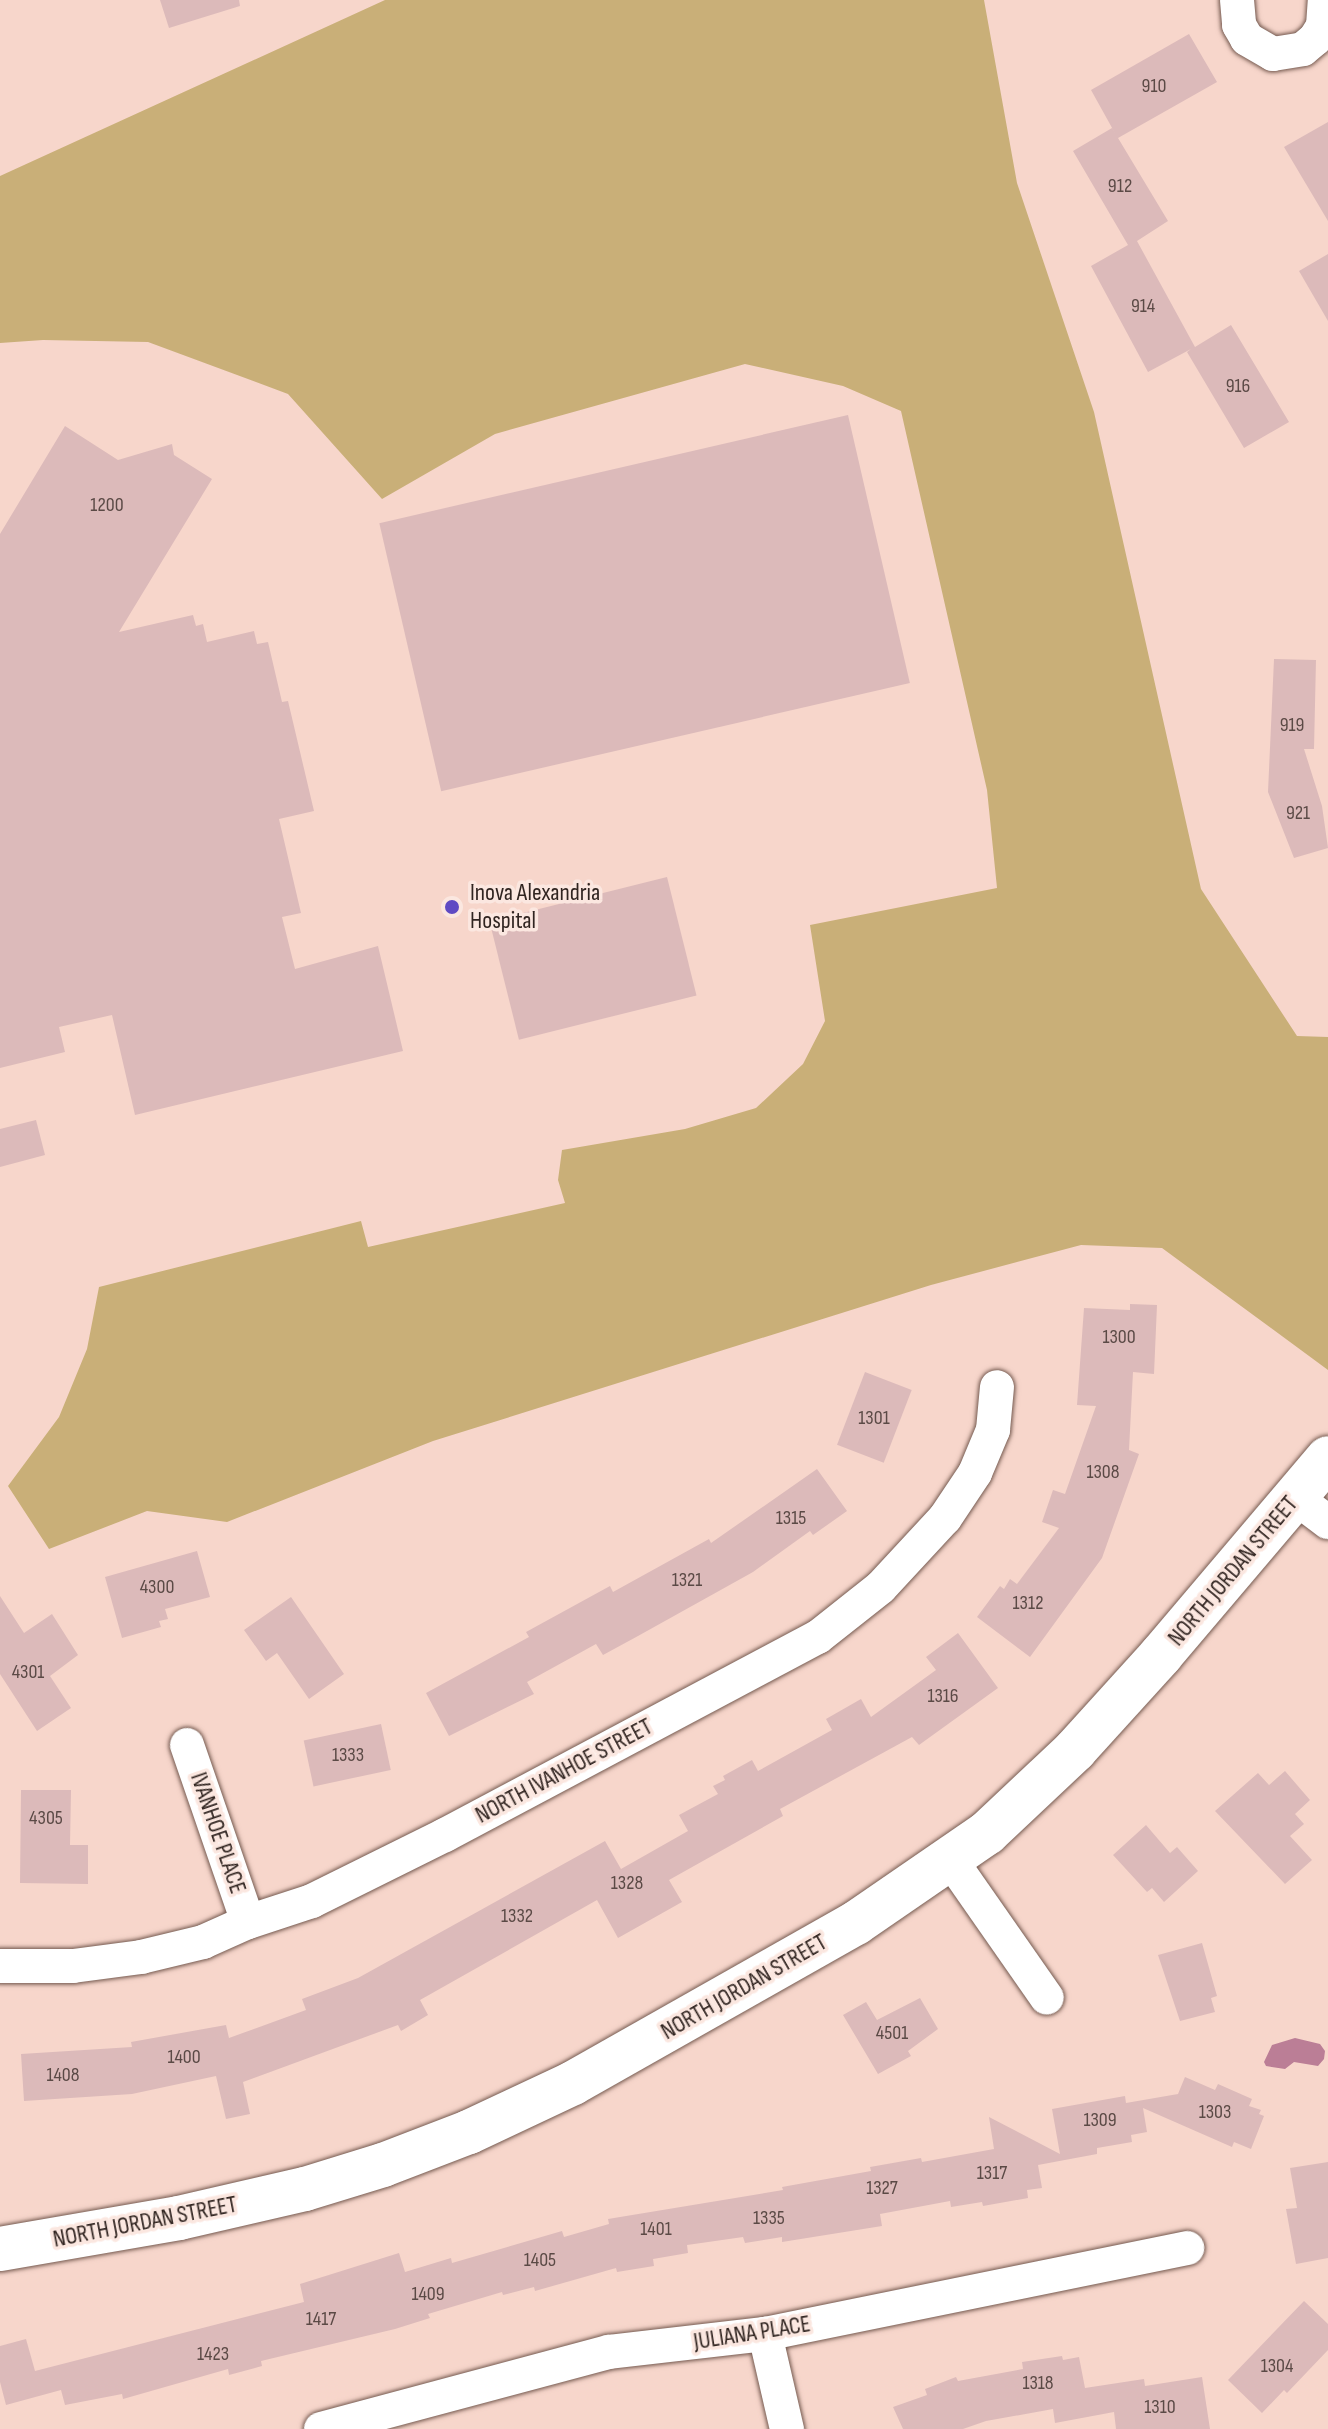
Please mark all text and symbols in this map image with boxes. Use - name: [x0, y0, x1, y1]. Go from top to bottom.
- house number: 910: [1142, 74, 1166, 98]
- house number: 912: [1108, 174, 1132, 198]
- house number: 914: [1131, 294, 1155, 318]
- house number: 916: [1226, 374, 1250, 398]
- house number: 1200: [90, 493, 124, 517]
- house number: 919: [1280, 713, 1304, 737]
- house number: 921: [1286, 801, 1310, 825]
- place label: Inova Alexandria Hospital: [470, 879, 600, 935]
- marker: Inova Alexandria Hospital: [441, 896, 463, 918]
- house number: 1300: [1102, 1325, 1136, 1349]
- house number: 1301: [858, 1406, 890, 1430]
- house number: 1308: [1086, 1460, 1120, 1484]
- street label: NORTH JORDAN STREET: [1162, 1490, 1304, 1652]
- house number: 1315: [776, 1506, 806, 1530]
- house number: 1321: [672, 1568, 702, 1592]
- house number: 4300: [140, 1575, 174, 1599]
- house number: 1312: [1013, 1591, 1043, 1615]
- house number: 4301: [12, 1660, 44, 1684]
- house number: 1316: [927, 1684, 959, 1708]
- street label: NORTH IVANHOE STREET: [471, 1712, 657, 1830]
- house number: 1333: [332, 1743, 364, 1767]
- street label: IVANHOE PLACE: [184, 1769, 252, 1897]
- house number: 4305: [29, 1806, 63, 1830]
- house number: 1328: [611, 1871, 643, 1895]
- house number: 1332: [501, 1904, 533, 1928]
- street label: NORTH JORDAN STREET: [656, 1928, 832, 2046]
- house number: 4501: [876, 2021, 908, 2045]
- house number: 1400: [167, 2045, 201, 2069]
- house number: 1408: [46, 2063, 80, 2087]
- house number: 1303: [1199, 2100, 1231, 2124]
- house number: 1309: [1083, 2108, 1117, 2132]
- house number: 1317: [977, 2161, 1007, 2185]
- house number: 1327: [866, 2176, 898, 2200]
- street label: NORTH JORDAN STREET: [51, 2190, 239, 2254]
- house number: 1335: [753, 2206, 785, 2230]
- house number: 1401: [640, 2217, 672, 2241]
- house number: 1405: [524, 2248, 556, 2272]
- house number: 1409: [411, 2282, 445, 2306]
- house number: 1417: [306, 2307, 336, 2331]
- street label: JULIANA PLACE: [691, 2310, 813, 2356]
- house number: 1423: [197, 2342, 229, 2366]
- house number: 1304: [1261, 2354, 1293, 2378]
- house number: 1318: [1022, 2371, 1054, 2395]
- house number: 1310: [1144, 2395, 1176, 2419]

